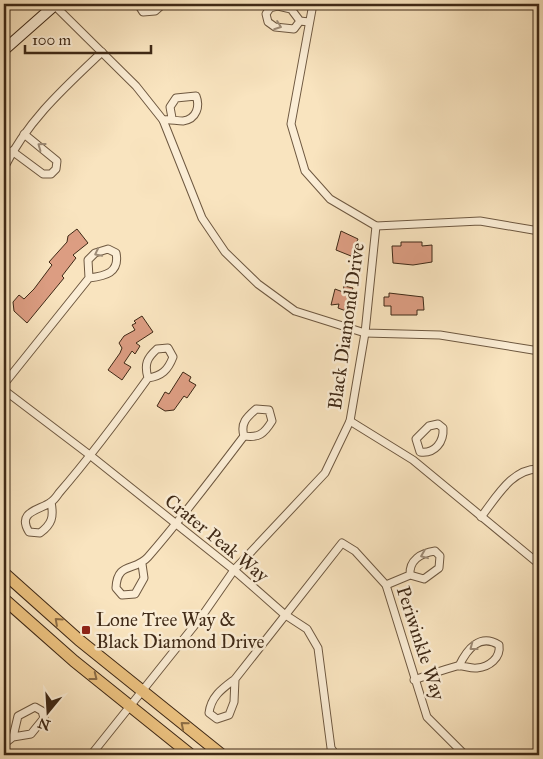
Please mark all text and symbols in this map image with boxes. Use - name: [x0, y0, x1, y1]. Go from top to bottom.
- one-way arrow: [273, 20, 281, 30]
- scale bar: [25, 22, 151, 54]
- text: 100 m: [32, 31, 72, 49]
- one-way arrow: [37, 143, 47, 152]
- street label: Black Diamond Drive: [323, 241, 369, 411]
- one-way arrow: [95, 247, 104, 257]
- street label: Crater Peak Way: [160, 489, 274, 588]
- one-way arrow: [421, 549, 429, 559]
- street label: Periwinkle Way: [392, 583, 451, 704]
- place label: Lone Tree Way & Black Diamond Drive: [96, 608, 264, 653]
- one-way arrow: [55, 618, 64, 627]
- marker: Lone Tree Way & Black Diamond Drive: [80, 624, 92, 636]
- one-way arrow: [469, 641, 478, 650]
- one-way arrow: [88, 671, 97, 680]
- north arrow: [22, 686, 72, 736]
- text: N: [36, 714, 52, 734]
- one-way arrow: [180, 721, 189, 730]

